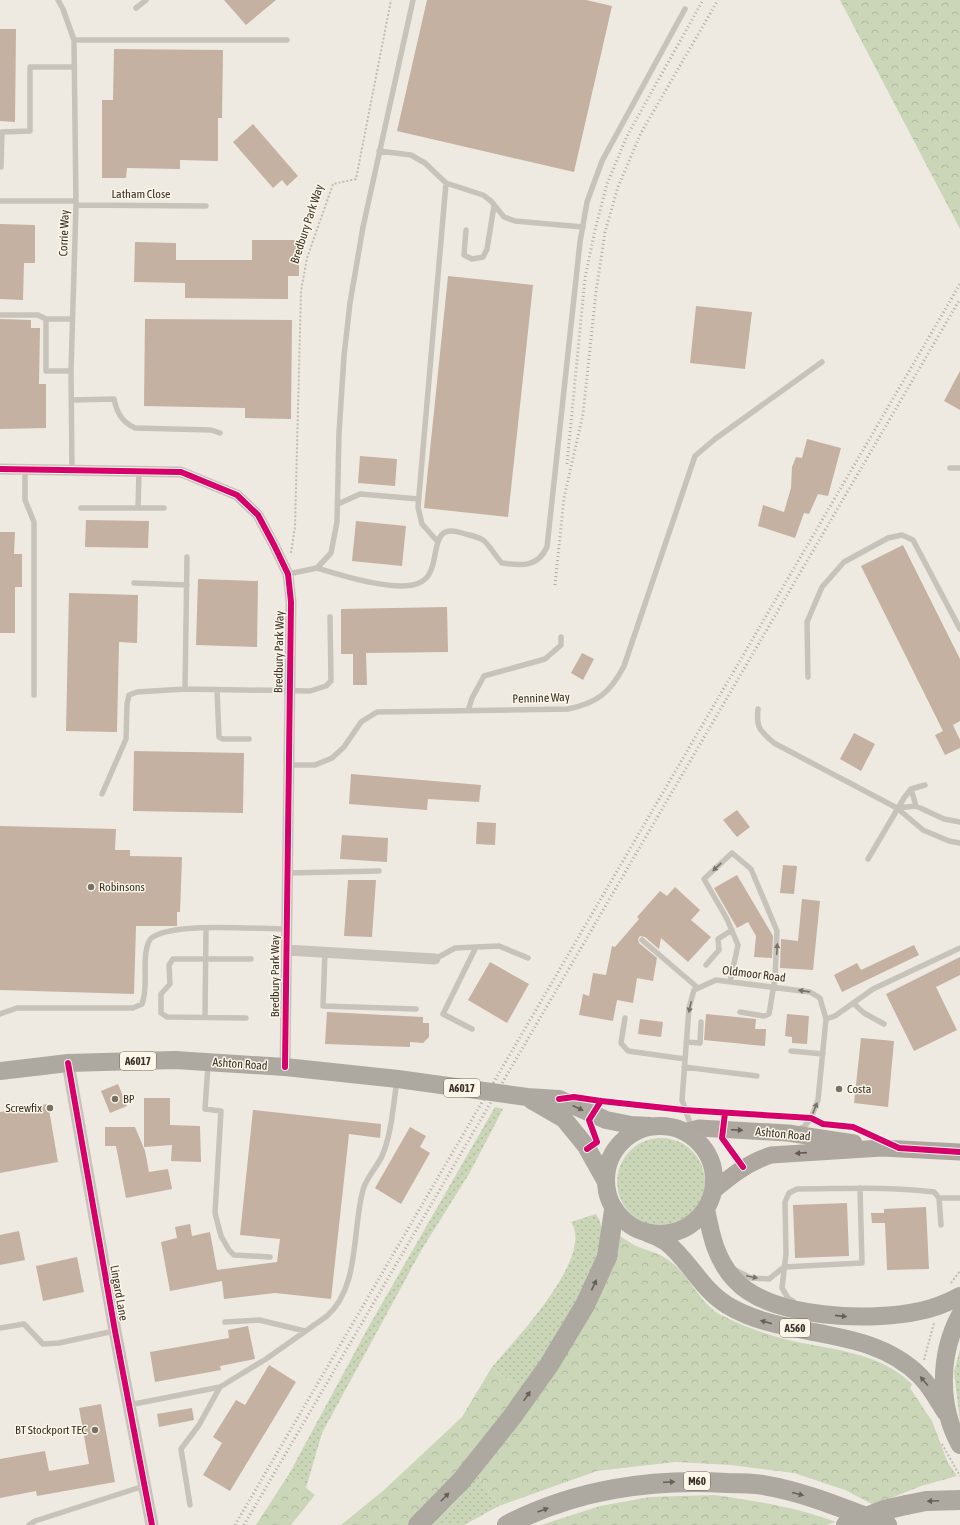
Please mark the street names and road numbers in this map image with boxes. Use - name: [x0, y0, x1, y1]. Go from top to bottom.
- street label: Bredbury Park Way: [288, 183, 326, 265]
- street label: Latham Close: [111, 187, 171, 201]
- street label: Corrie Way: [56, 209, 72, 257]
- street label: Bredbury Park Way: [271, 611, 287, 693]
- street label: Pennine Way: [512, 690, 570, 706]
- street label: Bredbury Park Way: [268, 935, 282, 1017]
- street label: Oldmoor Road: [721, 963, 787, 985]
- road number: A6017: [120, 1052, 156, 1070]
- street label: Ashton Road: [212, 1055, 268, 1073]
- road number: A6017: [444, 1079, 480, 1097]
- street label: Ashton Road: [755, 1125, 811, 1143]
- street label: Lingard Lane: [107, 1264, 131, 1322]
- road number: A560: [780, 1319, 810, 1337]
- road number: M60: [684, 1472, 710, 1490]

